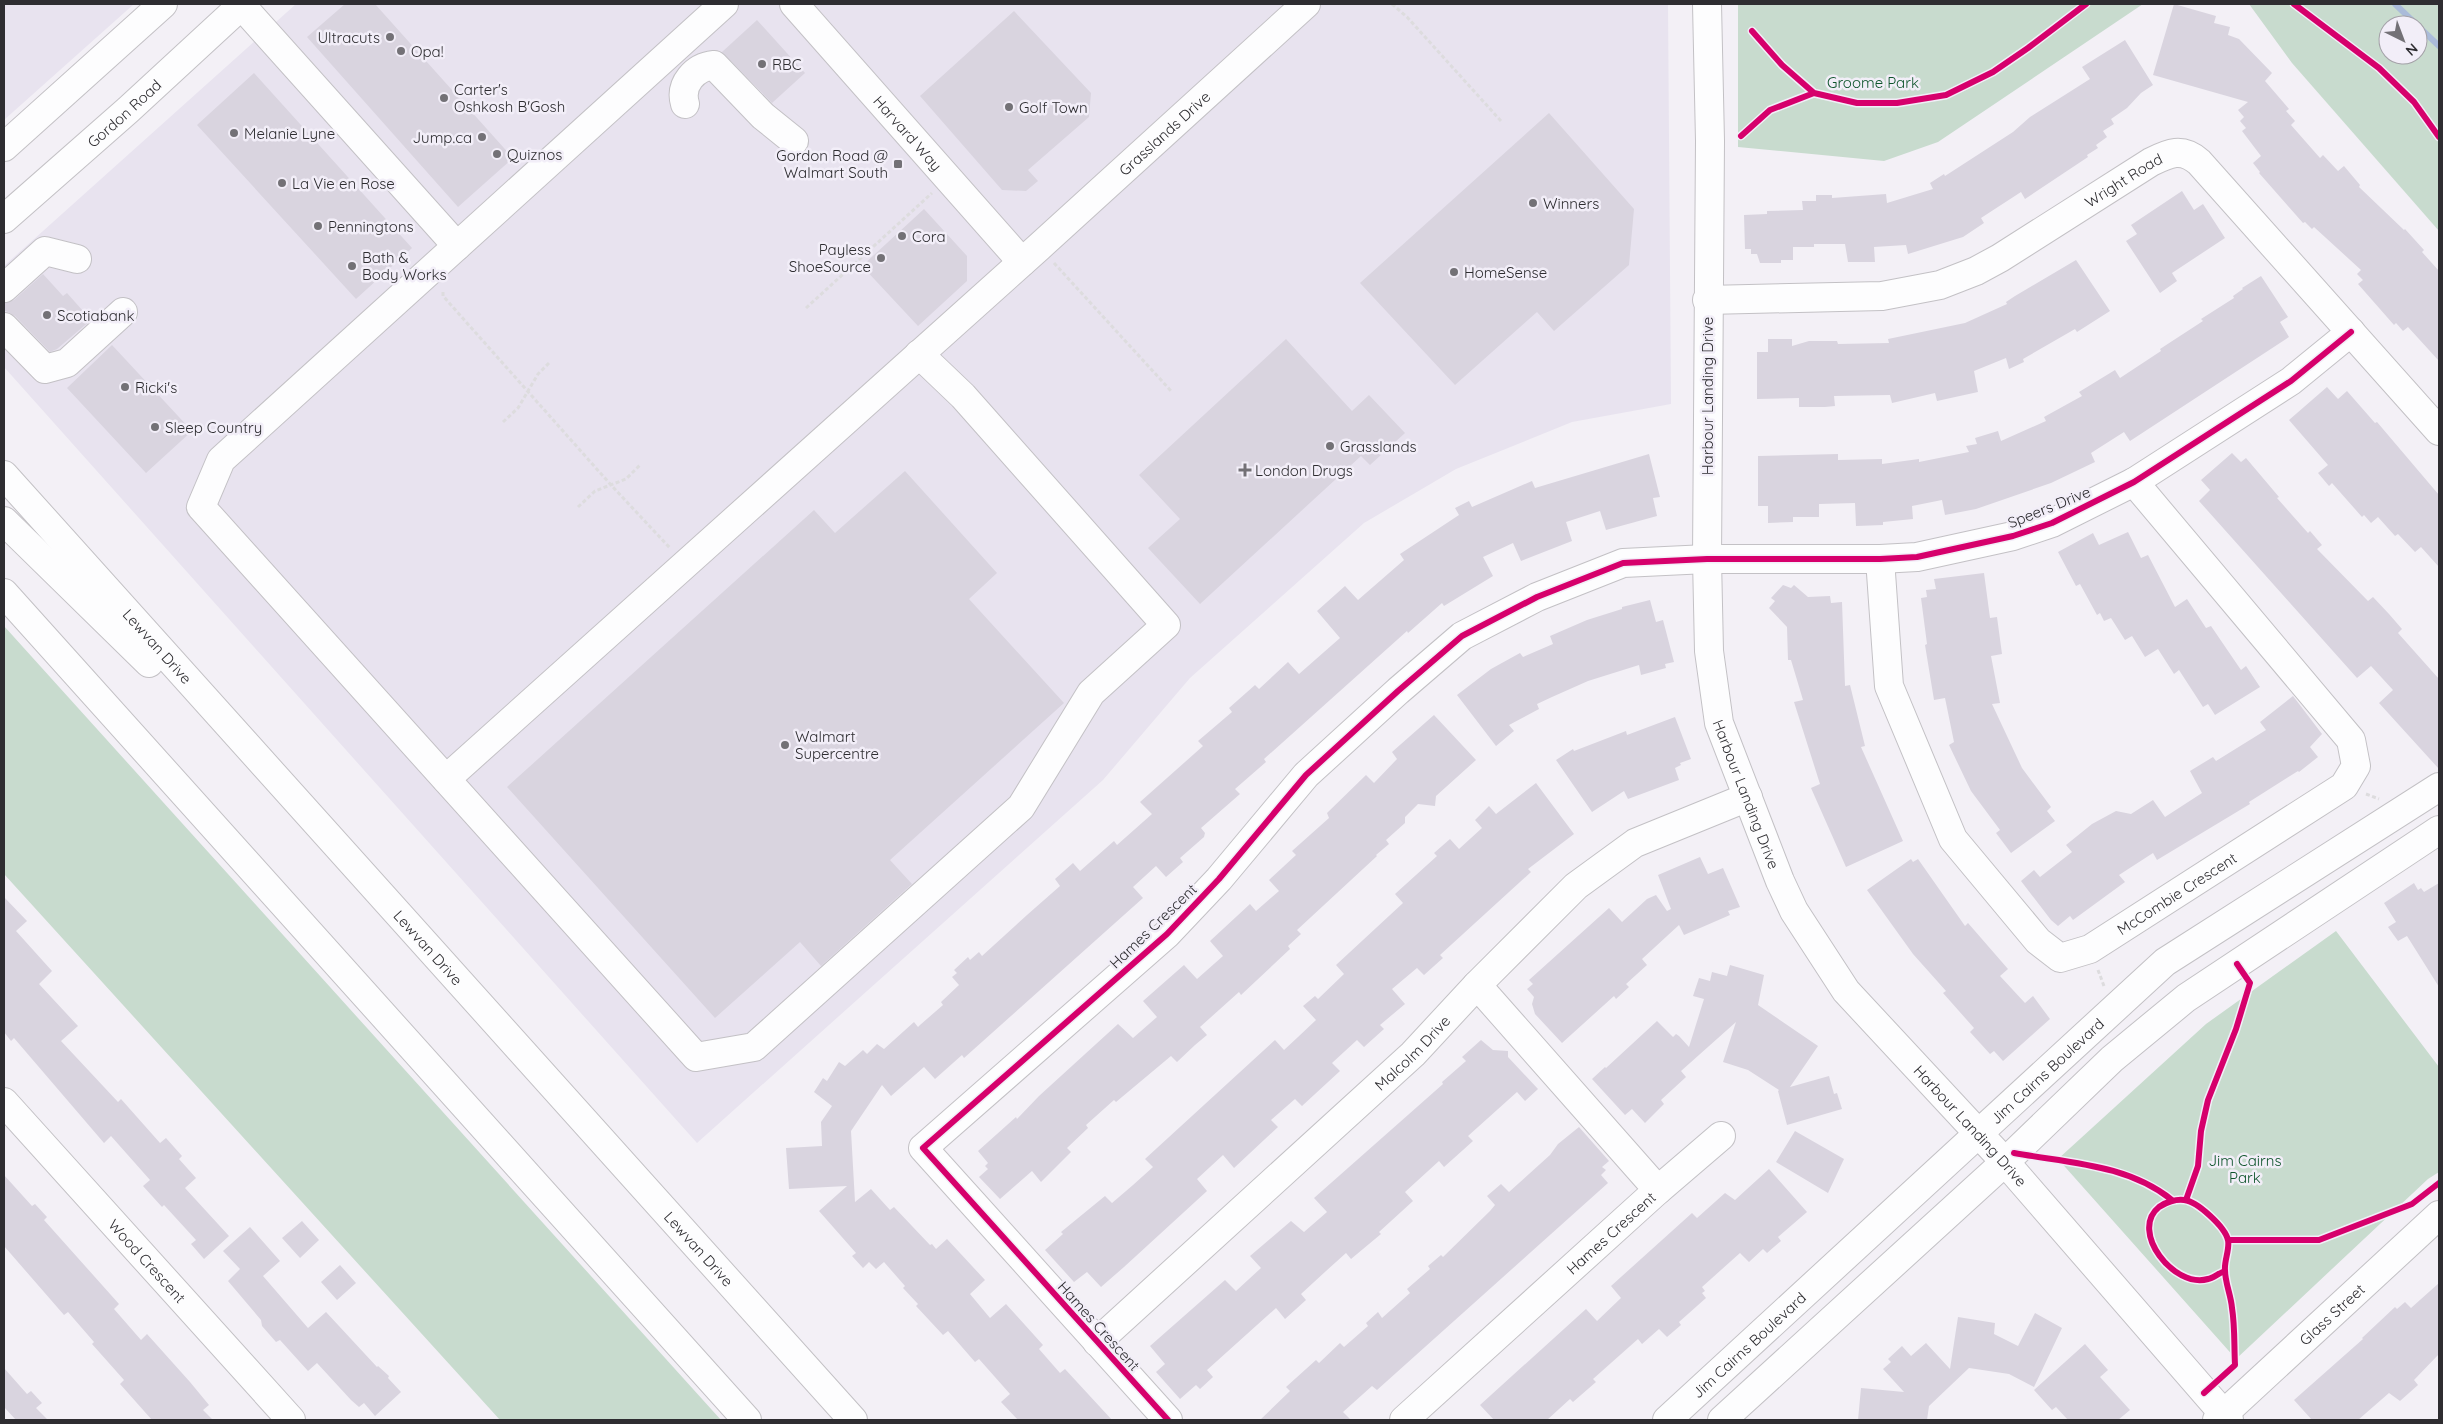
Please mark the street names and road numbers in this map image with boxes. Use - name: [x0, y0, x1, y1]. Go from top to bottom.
- street label: Gordon Road: [83, 75, 165, 151]
- street label: Grasslands Drive: [1115, 87, 1214, 179]
- street label: Harvard Way: [870, 91, 946, 174]
- street label: Wright Road: [2081, 149, 2165, 211]
- street label: Harbour Landing Drive: [1698, 317, 1717, 475]
- street label: Speers Drive: [2005, 482, 2093, 532]
- street label: Lewvan Drive: [119, 605, 196, 688]
- street label: Harbour Landing Drive: [1709, 717, 1784, 872]
- street label: McCombie Crescent: [2113, 848, 2240, 939]
- street label: Hames Crescent: [1105, 880, 1201, 972]
- street label: Lewvan Drive: [390, 906, 467, 989]
- street label: Malcolm Drive: [1370, 1011, 1454, 1094]
- street label: Jim Cairns Boulevard: [1986, 1014, 2108, 1128]
- street label: Harbour Landing Drive: [1910, 1061, 2031, 1190]
- street label: Hames Crescent: [1562, 1187, 1659, 1278]
- street label: Lewvan Drive: [660, 1207, 738, 1290]
- street label: Wood Crescent: [105, 1215, 190, 1307]
- street label: Hames Crescent: [1054, 1277, 1144, 1375]
- street label: Glass Street: [2295, 1279, 2368, 1349]
- street label: Jim Cairns Boulevard: [1688, 1288, 1810, 1402]

